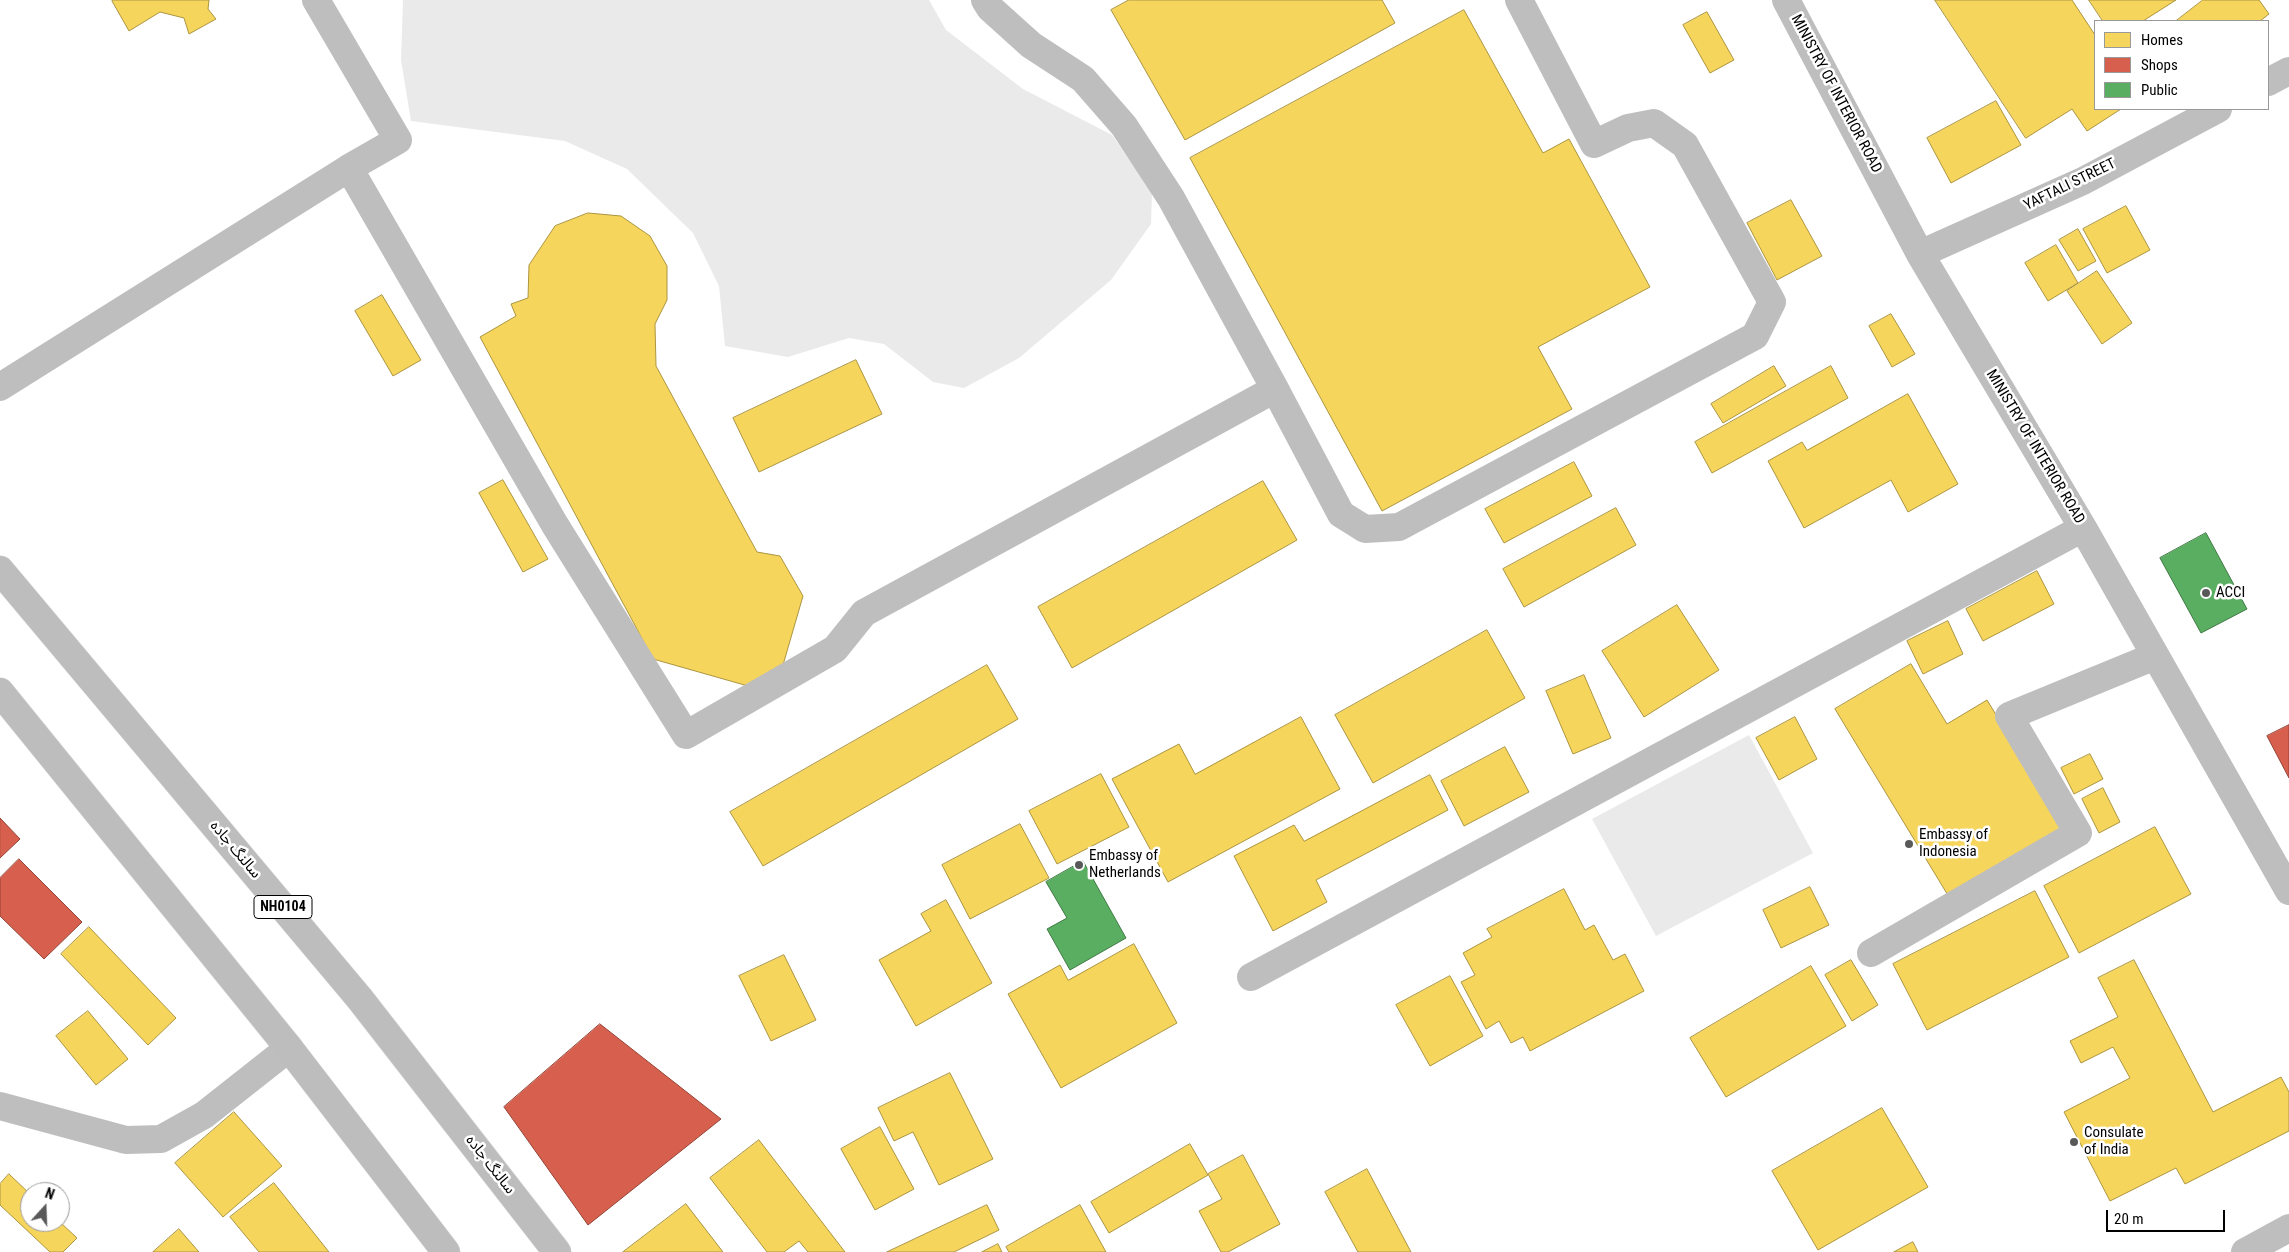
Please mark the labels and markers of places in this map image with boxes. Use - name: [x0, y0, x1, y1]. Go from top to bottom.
- place label: ACCI: [2216, 584, 2245, 602]
- marker: ACCI: [2200, 587, 2212, 599]
- place label: Embassy of Indonesia: [1919, 826, 1988, 861]
- marker: Embassy of Indonesia: [1903, 838, 1915, 850]
- place label: Embassy of Netherlands: [1089, 847, 1161, 882]
- marker: Embassy of Netherlands: [1073, 859, 1085, 871]
- place label: Consulate of India: [2084, 1124, 2143, 1159]
- marker: Consulate of India: [2068, 1136, 2080, 1148]

